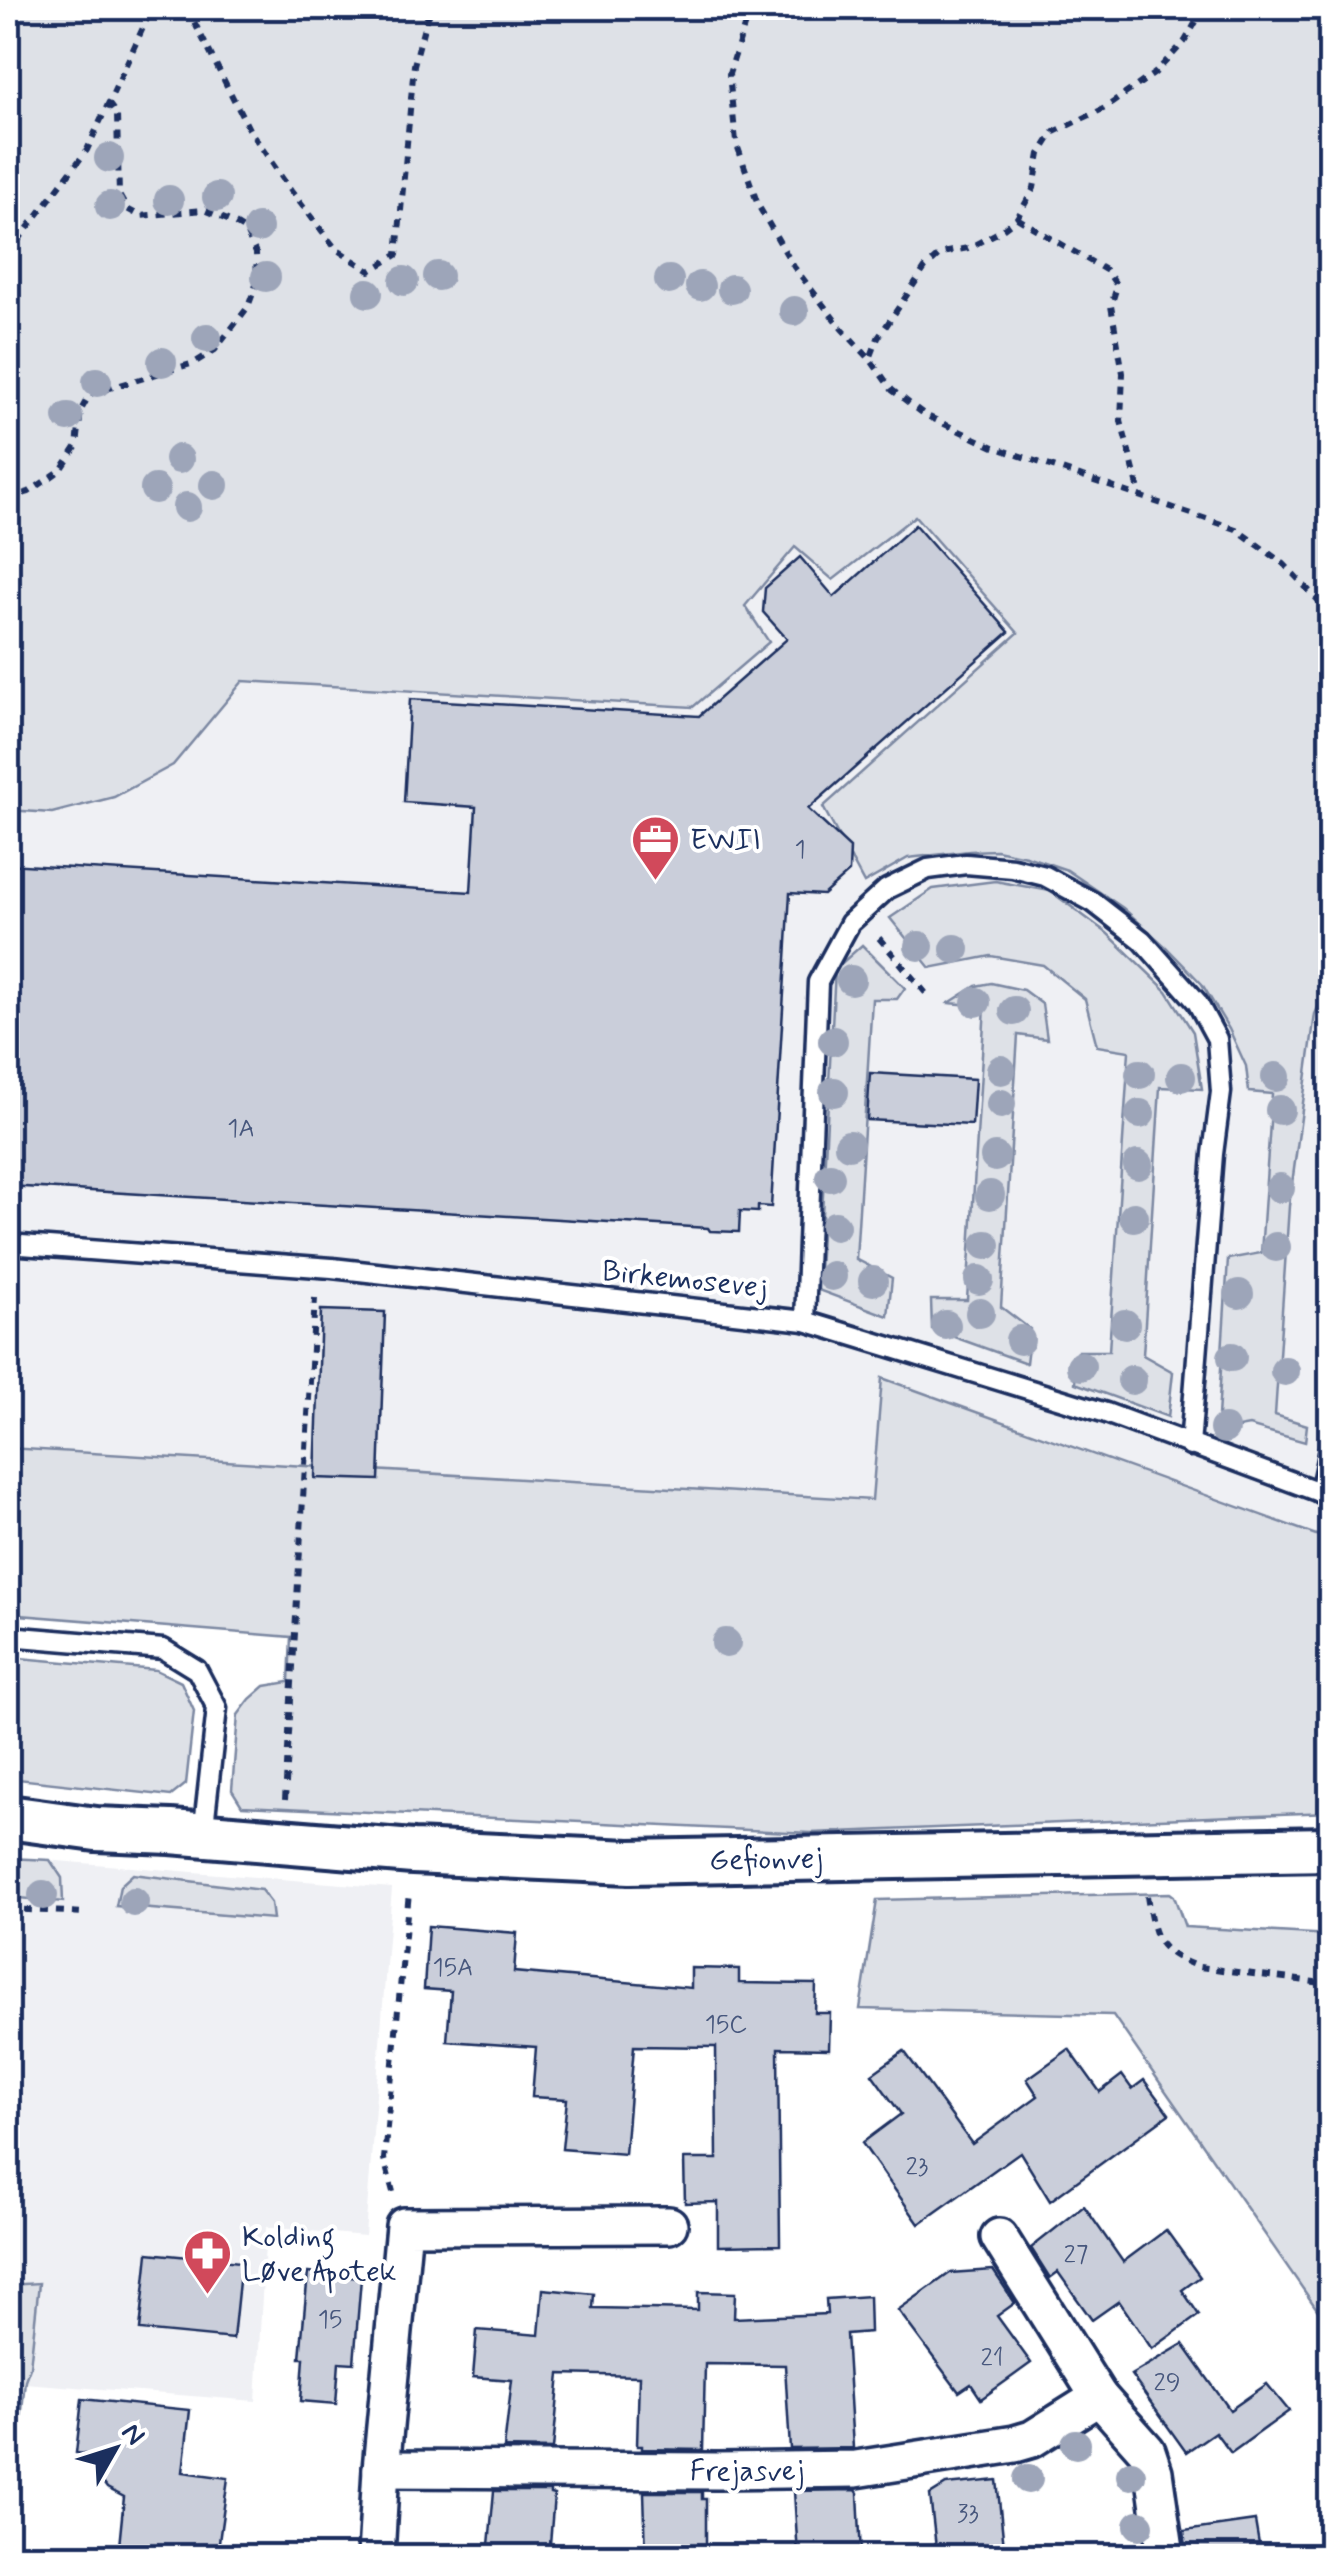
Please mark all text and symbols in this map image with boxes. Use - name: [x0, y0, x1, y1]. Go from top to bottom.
- office icon: EWII: [629, 814, 681, 882]
- place label: EWII: [690, 821, 761, 860]
- house number: 1: [794, 834, 806, 867]
- house number: 1A: [227, 1113, 255, 1146]
- street label: Birkemosevej: [600, 1252, 770, 1308]
- street label: Gefionvej: [709, 1840, 823, 1880]
- house number: 15A: [433, 1952, 473, 1985]
- house number: 15C: [705, 2009, 747, 2042]
- house number: 23: [906, 2151, 928, 2184]
- place label: Kolding Løve Apotek: [242, 2218, 397, 2294]
- pharmacy icon: Kolding Løve Apotek: [181, 2228, 233, 2296]
- house number: 27: [1064, 2239, 1088, 2272]
- house number: 15: [318, 2304, 342, 2337]
- house number: 21: [980, 2342, 1004, 2375]
- house number: 29: [1153, 2367, 1181, 2400]
- north arrow: [65, 2399, 165, 2499]
- text: N: [112, 2416, 153, 2454]
- street label: Frejasvej: [690, 2452, 804, 2491]
- house number: 33: [957, 2498, 979, 2531]

